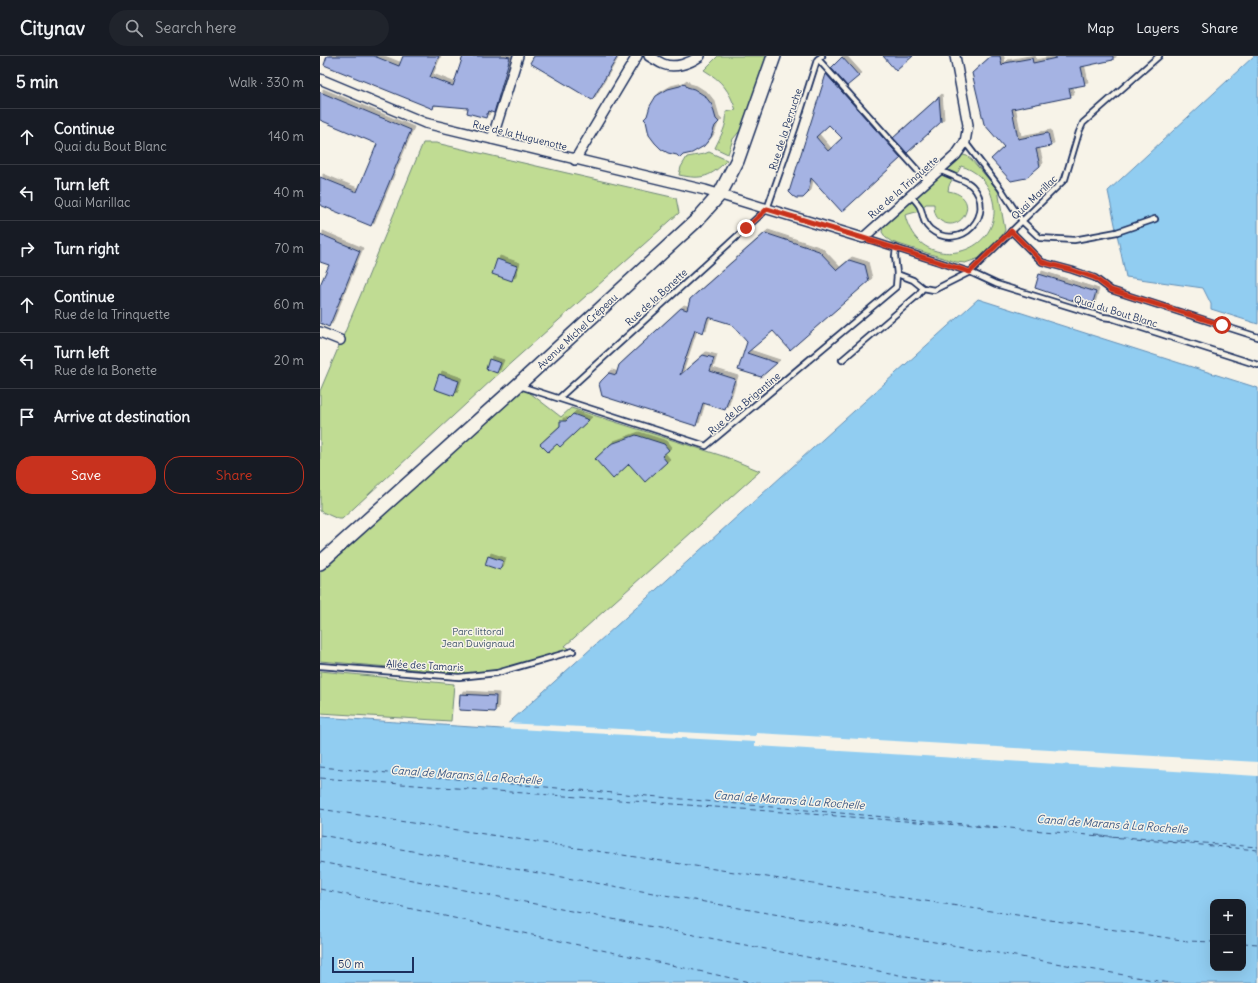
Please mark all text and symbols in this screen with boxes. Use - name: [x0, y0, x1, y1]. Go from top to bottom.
- search box: [109, 10, 389, 46]
- text: Citynav: [20, 16, 85, 40]
- icon: search: [123, 17, 145, 39]
- text: Search here: [155, 18, 236, 37]
- text: Map: [1087, 19, 1114, 37]
- text: Layers: [1136, 19, 1179, 37]
- text: Share: [1201, 19, 1238, 37]
- text: 5 min: [16, 71, 58, 93]
- text: Walk · 330 m: [229, 74, 304, 91]
- street label: Rue de la Perruche: [766, 87, 805, 172]
- street label: Rue de la Huguenotte: [471, 117, 568, 154]
- text: Continue: [54, 119, 115, 138]
- icon: ahead: [16, 126, 38, 148]
- text: 140 m: [268, 128, 304, 145]
- text: Quai du Bout Blanc: [54, 138, 167, 155]
- street label: Rue de la Trinquette: [865, 153, 941, 222]
- street label: Quai Marillac: [1009, 172, 1060, 223]
- text: Turn left: [54, 175, 109, 194]
- icon: left: [16, 182, 38, 204]
- text: 40 m: [273, 184, 304, 201]
- text: Quai Marillac: [54, 194, 131, 211]
- route end: [737, 219, 755, 237]
- icon: right: [16, 238, 38, 260]
- text: Turn right: [54, 239, 119, 258]
- text: 70 m: [275, 240, 304, 257]
- street label: Rue de la Bonette: [623, 266, 690, 329]
- text: Continue: [54, 287, 115, 306]
- street label: Avenue Michel Crépeau: [534, 291, 620, 372]
- street label: Quai du Bout Blanc: [1072, 293, 1159, 330]
- icon: ahead: [16, 294, 38, 316]
- text: 60 m: [273, 296, 304, 313]
- text: Rue de la Trinquette: [54, 306, 170, 323]
- route start: [1213, 316, 1231, 334]
- text: Turn left: [54, 343, 109, 362]
- icon: left: [16, 350, 38, 372]
- text: 20 m: [274, 352, 304, 369]
- text: Rue de la Bonette: [54, 362, 157, 379]
- street label: Rue de la Brigantine: [705, 369, 783, 437]
- icon: arrive: [16, 406, 38, 428]
- text: Arrive at destination: [54, 407, 190, 426]
- button: Save: [16, 456, 156, 494]
- button: Share: [164, 456, 304, 494]
- park label: Parc littoral Jean Duvignaud: [441, 625, 515, 650]
- street label: Allée des Tamaris: [386, 657, 465, 674]
- water label: Canal de Marans à La Rochelle: [390, 763, 543, 787]
- water label: Canal de Marans à La Rochelle: [713, 788, 866, 812]
- water label: Canal de Marans à La Rochelle: [1036, 812, 1189, 836]
- map controls: [1210, 899, 1246, 971]
- button: +: [1210, 899, 1246, 935]
- button: −: [1210, 935, 1246, 971]
- scale bar: [332, 955, 414, 974]
- text: 50 m: [338, 957, 364, 971]

